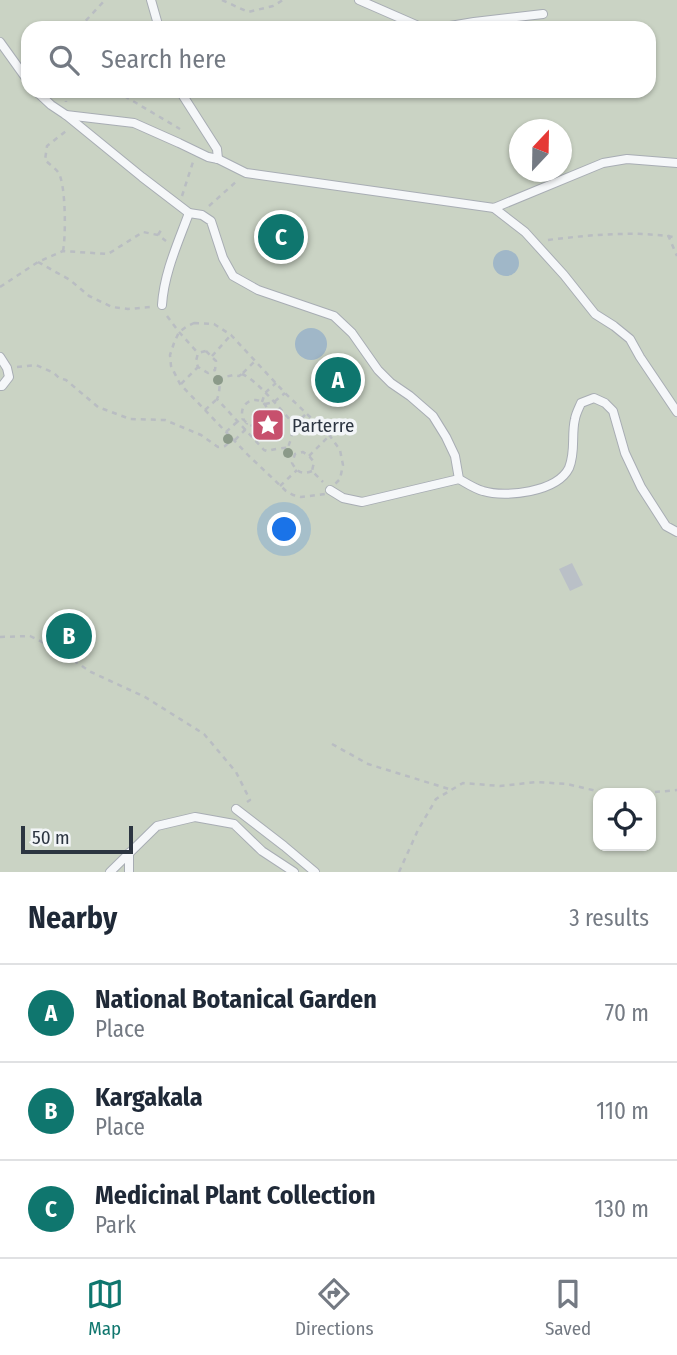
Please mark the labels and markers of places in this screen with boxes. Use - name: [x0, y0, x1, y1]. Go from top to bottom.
- pin: C: [258, 211, 304, 263]
- pin: A: [315, 354, 361, 406]
- place icon: Parterre: [249, 406, 287, 444]
- place label: Parterre: [292, 414, 354, 437]
- pin: B: [46, 610, 92, 662]

